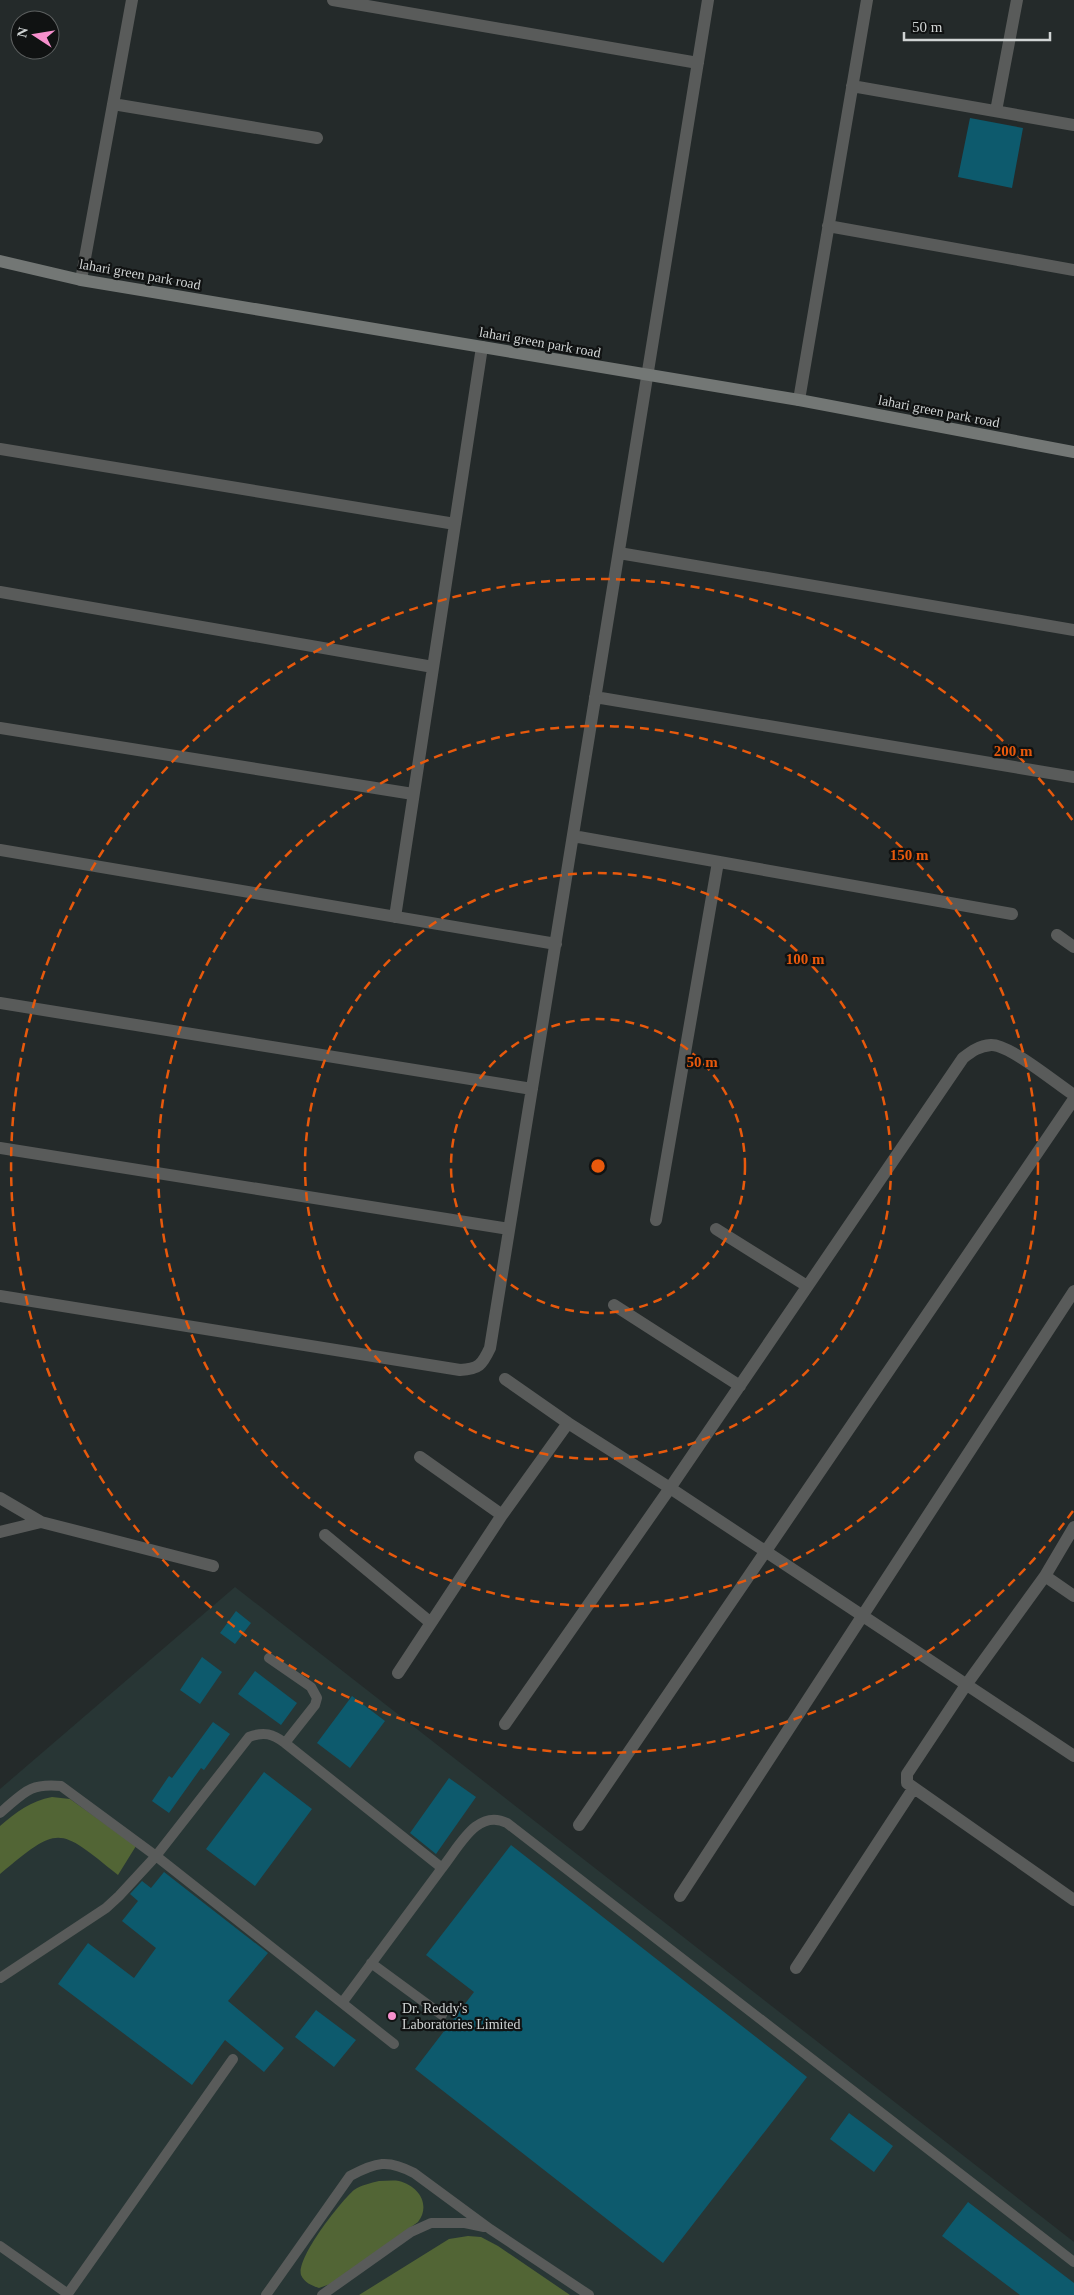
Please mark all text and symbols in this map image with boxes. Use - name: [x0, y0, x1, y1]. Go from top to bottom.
- north arrow: [10, 10, 60, 60]
- scale bar: [904, 10, 1050, 42]
- text: 50 m: [912, 19, 943, 35]
- text: N: [14, 26, 31, 39]
- street label: lahari green park road: [78, 256, 202, 293]
- street label: lahari green park road: [478, 324, 602, 361]
- street label: lahari green park road: [877, 392, 1001, 431]
- text: 200 m: [994, 743, 1033, 759]
- text: 150 m: [890, 847, 929, 863]
- text: 100 m: [786, 951, 825, 967]
- text: 50 m: [686, 1054, 718, 1070]
- centre of rings: [589, 1157, 607, 1175]
- place label: Dr. Reddy's Laboratories Limited: [402, 2001, 521, 2032]
- marker: Dr. Reddy's Laboratories Limited: [386, 2010, 398, 2022]

